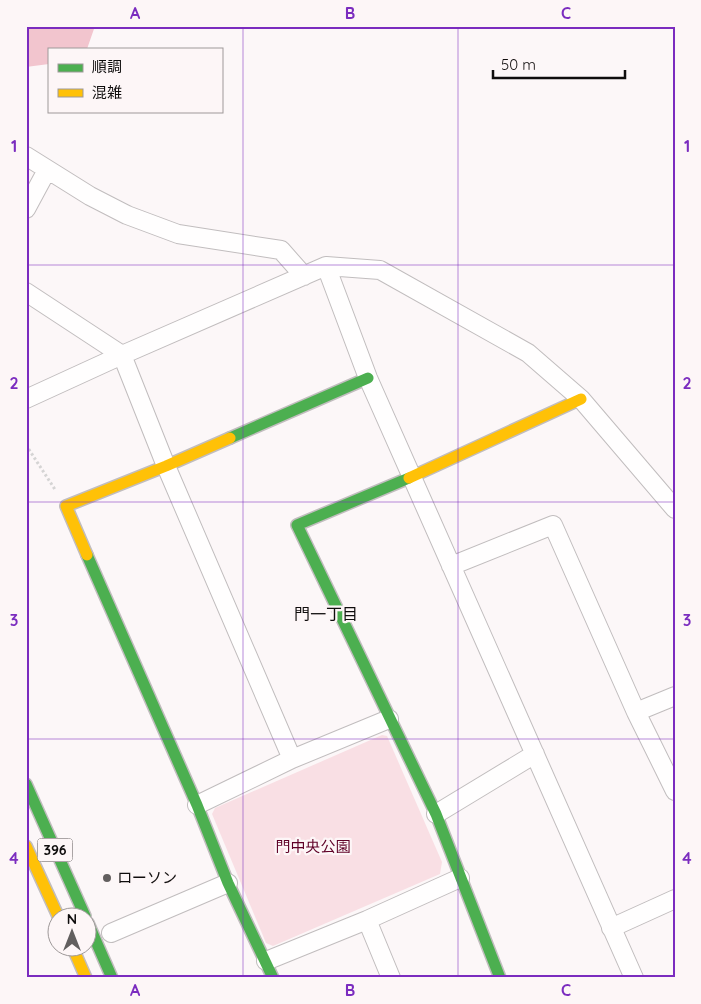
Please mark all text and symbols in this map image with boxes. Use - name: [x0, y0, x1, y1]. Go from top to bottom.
- text: A: [130, 3, 141, 23]
- text: B: [345, 3, 355, 23]
- text: C: [561, 3, 571, 23]
- legend: [48, 48, 222, 112]
- scale bar: [493, 48, 626, 80]
- text: 50 m: [501, 55, 536, 74]
- text: 順調: [92, 57, 122, 76]
- text: 混雑: [92, 83, 122, 102]
- text: 1: [11, 136, 17, 156]
- text: 1: [684, 136, 690, 156]
- text: 2: [9, 373, 19, 393]
- text: 2: [682, 373, 692, 393]
- district label: 門一丁目: [294, 604, 358, 624]
- text: 3: [10, 610, 18, 630]
- text: 3: [683, 610, 691, 630]
- park label: 門中央公園: [275, 837, 351, 856]
- road number: 396: [38, 838, 72, 862]
- text: 4: [9, 848, 19, 868]
- text: 4: [682, 848, 692, 868]
- place label: ローソン: [117, 868, 177, 887]
- marker: ローソン: [101, 872, 113, 884]
- north arrow: [48, 906, 98, 956]
- text: N: [67, 910, 77, 928]
- text: A: [130, 980, 141, 1000]
- text: B: [345, 980, 355, 1000]
- text: C: [561, 980, 571, 1000]

